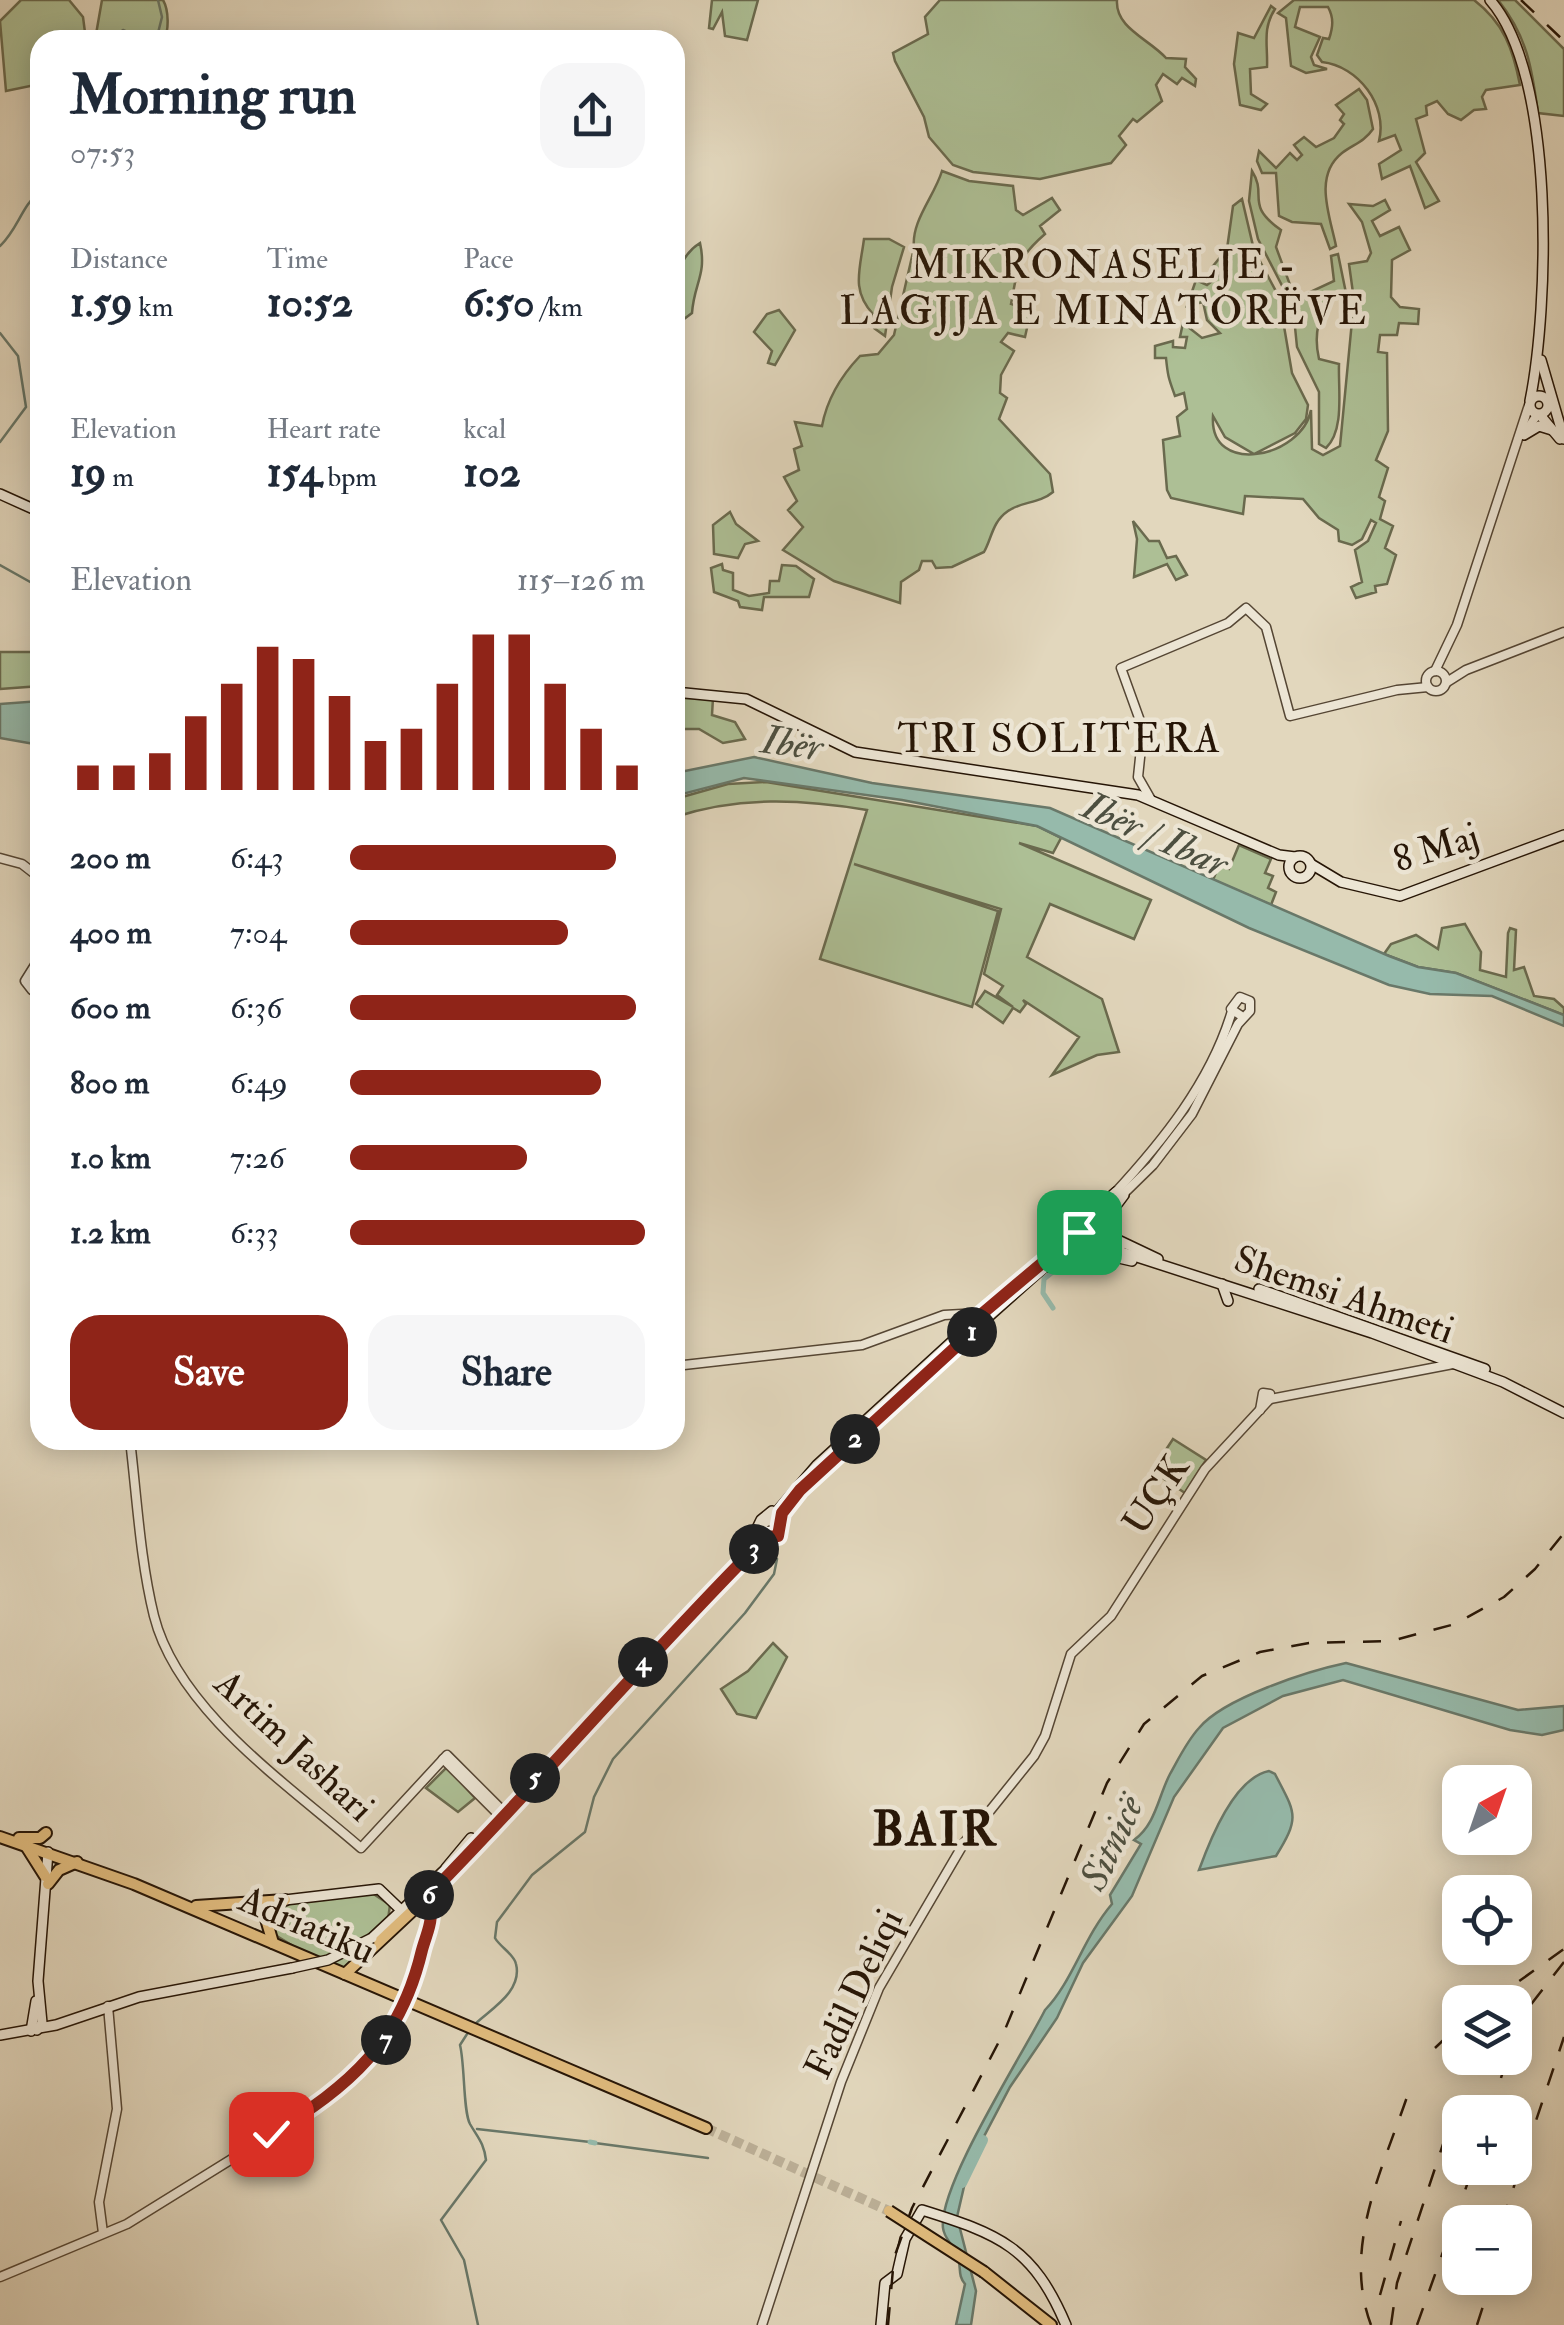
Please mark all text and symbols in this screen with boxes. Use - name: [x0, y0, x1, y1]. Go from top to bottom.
- text: Morning run: [70, 61, 356, 130]
- button: share: [540, 63, 645, 168]
- text: 07:53: [70, 133, 135, 173]
- district label: MIKRONASELJE - LAGJJA E MINATORËVE: [839, 240, 1369, 337]
- text: Distance: [70, 242, 168, 277]
- text: Time: [267, 242, 328, 277]
- text: Pace: [463, 242, 514, 277]
- text: 1.59: [70, 277, 132, 329]
- text: 10:52: [267, 277, 353, 329]
- text: 6:50: [463, 277, 535, 329]
- text: km: [132, 290, 173, 325]
- text: /km: [535, 290, 583, 325]
- text: Elevation: [70, 412, 177, 447]
- text: Heart rate: [267, 412, 381, 447]
- text: kcal: [463, 412, 506, 447]
- text: 19: [70, 447, 106, 499]
- text: 154: [267, 447, 322, 499]
- text: 102: [463, 447, 521, 499]
- text: m: [106, 460, 134, 495]
- text: bpm: [322, 460, 377, 495]
- text: Elevation: [70, 560, 192, 600]
- text: 115–126 m: [517, 560, 645, 600]
- water label: Ibër: [756, 714, 828, 774]
- district label: TRI SOLITERA: [897, 714, 1223, 765]
- water label: Ibër / Ibar: [1072, 780, 1238, 890]
- street label: 8 Maj: [1387, 812, 1485, 884]
- text: 200 m: [70, 838, 151, 878]
- text: 6:43: [230, 838, 284, 878]
- text: 400 m: [70, 913, 152, 953]
- text: 7:04: [230, 913, 286, 953]
- text: 600 m: [70, 988, 151, 1028]
- text: 6:36: [230, 988, 282, 1028]
- text: 800 m: [70, 1063, 149, 1103]
- text: 6:49: [230, 1063, 288, 1103]
- text: 1.0 km: [70, 1138, 151, 1178]
- text: 7:26: [230, 1138, 285, 1178]
- pin: [1037, 1190, 1122, 1275]
- icon: arrive: [1052, 1205, 1107, 1260]
- text: 1.2 km: [70, 1213, 151, 1253]
- text: 6:33: [230, 1213, 279, 1253]
- street label: Shemsi Ahmeti: [1228, 1235, 1460, 1355]
- pin: 1: [947, 1307, 997, 1357]
- text: 1: [967, 1314, 977, 1349]
- button: Save: [70, 1315, 348, 1430]
- button: Share: [368, 1315, 645, 1430]
- pin: 2: [830, 1414, 880, 1464]
- text: 2: [848, 1421, 862, 1456]
- street label: UÇK: [1112, 1446, 1200, 1544]
- pin: 3: [729, 1524, 779, 1574]
- text: 3: [749, 1531, 759, 1566]
- pin: 4: [618, 1637, 668, 1687]
- text: 4: [635, 1644, 651, 1679]
- street label: Artim Jashari: [203, 1659, 384, 1832]
- pin: 5: [510, 1753, 560, 1803]
- text: 5: [529, 1760, 541, 1795]
- north arrow: [1442, 1765, 1532, 1855]
- map controls: [1442, 1765, 1532, 2295]
- water label: Sitnicë: [1068, 1784, 1158, 1899]
- district label: BAIR: [872, 1800, 998, 1860]
- pin: 6: [404, 1870, 454, 1920]
- street label: Adriatiku: [231, 1875, 382, 1975]
- button: locate: [1442, 1875, 1532, 1965]
- text: 6: [422, 1877, 436, 1912]
- street label: Fadil Deliqi: [794, 1902, 914, 2086]
- button: layers: [1442, 1985, 1532, 2075]
- pin: 7: [361, 2015, 411, 2065]
- text: 7: [380, 2022, 392, 2057]
- pin: [229, 2092, 314, 2177]
- button: +: [1442, 2095, 1532, 2185]
- icon: check: [244, 2107, 299, 2162]
- button: −: [1442, 2205, 1532, 2295]

